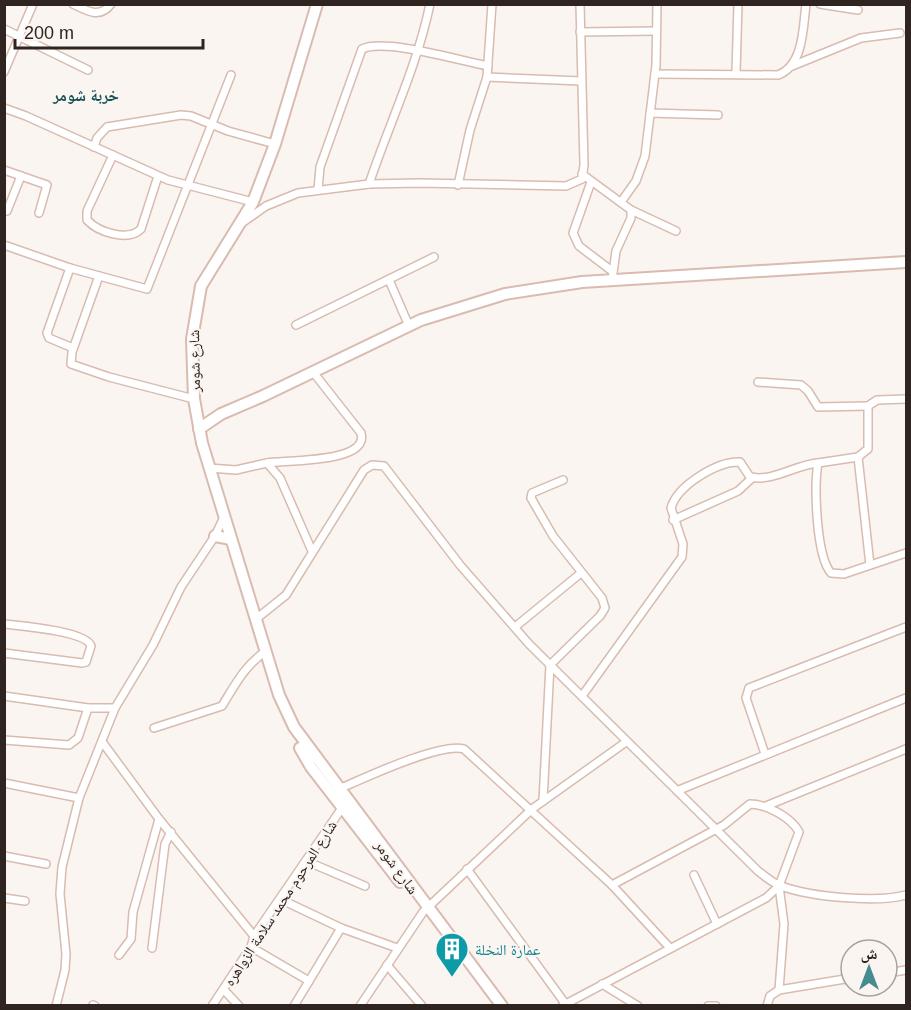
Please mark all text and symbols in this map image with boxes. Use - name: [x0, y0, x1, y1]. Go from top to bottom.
- scale bar: [15, 12, 202, 50]
- text: 200 m: [24, 23, 74, 43]
- district label: خربة شومر: [52, 87, 119, 104]
- street label: شارع شومر: [185, 329, 205, 393]
- street label: شارع المرحوم محمد سلامة الزواهره: [220, 817, 342, 990]
- street label: شارع شومر: [370, 836, 422, 899]
- building icon: عمارة النخلة: [434, 931, 470, 978]
- north arrow: [839, 938, 899, 998]
- place label: عمارة النخلة: [475, 941, 541, 959]
- text: ش: [861, 945, 878, 963]

